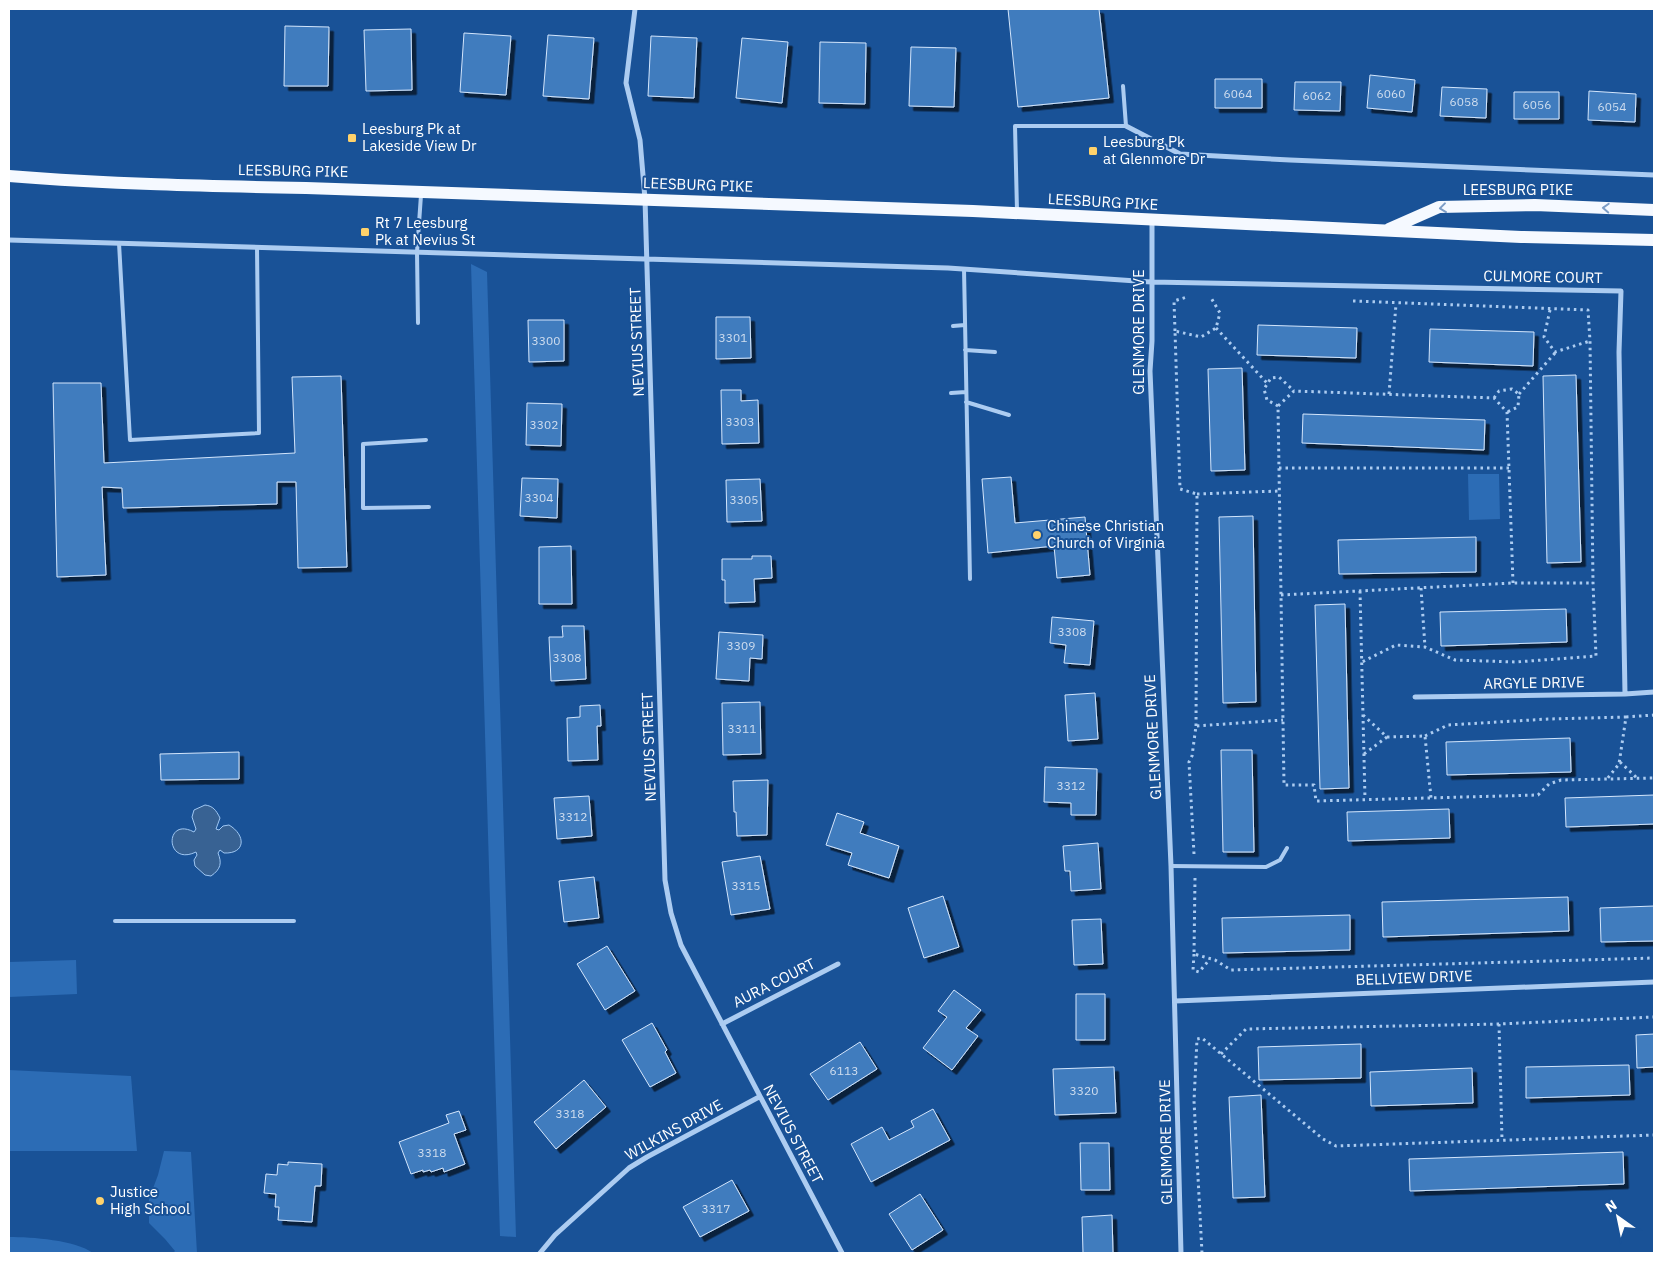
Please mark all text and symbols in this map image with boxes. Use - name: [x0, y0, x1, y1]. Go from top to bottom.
- house number: 6064: [1224, 86, 1252, 101]
- house number: 6060: [1377, 86, 1405, 101]
- house number: 6062: [1303, 88, 1331, 103]
- house number: 6058: [1450, 94, 1478, 109]
- house number: 6056: [1523, 97, 1551, 112]
- house number: 6054: [1598, 99, 1626, 114]
- place label: Leesburg Pk at Lakeside View Dr: [362, 119, 477, 155]
- marker: Leesburg Pk at Lakeside View Dr: [346, 132, 358, 144]
- place label: Leesburg Pk at Glenmore Dr: [1103, 132, 1206, 168]
- marker: Leesburg Pk at Glenmore Dr: [1087, 145, 1099, 157]
- street label: LEESBURG PIKE: [238, 160, 348, 181]
- street label: LEESBURG PIKE: [642, 173, 754, 196]
- street label: LEESBURG PIKE: [1463, 180, 1573, 199]
- street label: LEESBURG PIKE: [1047, 189, 1159, 214]
- one-way arrow: [1439, 202, 1447, 213]
- one-way arrow: [1601, 203, 1609, 213]
- place label: Rt 7 Leesburg Pk at Nevius St: [375, 213, 476, 249]
- marker: Rt 7 Leesburg Pk at Nevius St: [359, 226, 371, 238]
- street label: CULMORE COURT: [1483, 266, 1603, 287]
- street label: GLENMORE DRIVE: [1129, 269, 1148, 395]
- street label: NEVIUS STREET: [625, 287, 648, 397]
- house number: 3301: [719, 330, 747, 345]
- house number: 3300: [532, 333, 560, 348]
- house number: 3303: [726, 414, 754, 429]
- house number: 3302: [530, 417, 558, 432]
- house number: 3304: [525, 490, 553, 505]
- house number: 3305: [730, 492, 758, 507]
- place label: Chinese Christian Church of Virginia: [1047, 516, 1165, 552]
- marker: Chinese Christian Church of Virginia: [1031, 529, 1043, 541]
- house number: 3308: [1058, 624, 1086, 639]
- house number: 3309: [727, 638, 755, 653]
- house number: 3308: [553, 650, 581, 665]
- street label: ARGYLE DRIVE: [1483, 672, 1585, 693]
- street label: GLENMORE DRIVE: [1140, 674, 1165, 800]
- street label: NEVIUS STREET: [637, 692, 660, 802]
- house number: 3311: [728, 721, 756, 736]
- house number: 3312: [1057, 778, 1085, 793]
- house number: 3312: [559, 809, 587, 824]
- house number: 3315: [732, 878, 760, 893]
- street label: AURA COURT: [729, 953, 819, 1011]
- street label: BELLVIEW DRIVE: [1355, 966, 1473, 989]
- house number: 6113: [830, 1063, 858, 1078]
- street label: GLENMORE DRIVE: [1155, 1079, 1176, 1205]
- street label: NEVIUS STREET: [759, 1081, 828, 1187]
- house number: 3320: [1070, 1083, 1098, 1098]
- street label: WILKINS DRIVE: [622, 1095, 726, 1164]
- house number: 3318: [556, 1106, 584, 1121]
- house number: 3318: [418, 1145, 446, 1160]
- place label: Justice High School: [110, 1182, 190, 1218]
- north arrow: [1593, 1192, 1643, 1242]
- marker: Justice High School: [94, 1195, 106, 1207]
- text: N: [1602, 1196, 1620, 1216]
- house number: 3317: [702, 1201, 730, 1216]

